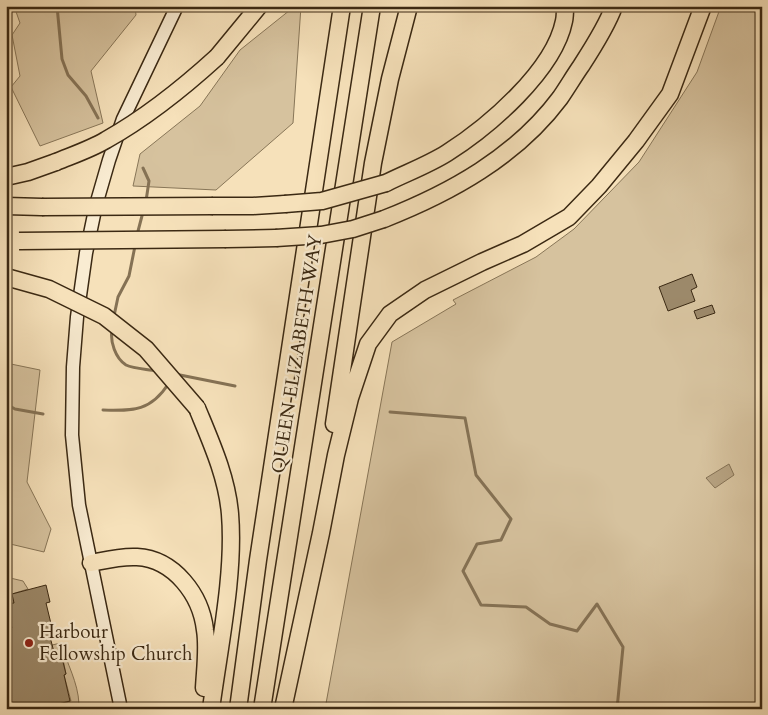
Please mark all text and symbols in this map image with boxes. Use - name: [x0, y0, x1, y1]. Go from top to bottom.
- street label: QUEEN ELIZABETH WAY: [265, 232, 329, 475]
- place label: Harbour Fellowship Church: [39, 619, 193, 667]
- marker: Harbour Fellowship Church: [23, 637, 35, 649]

